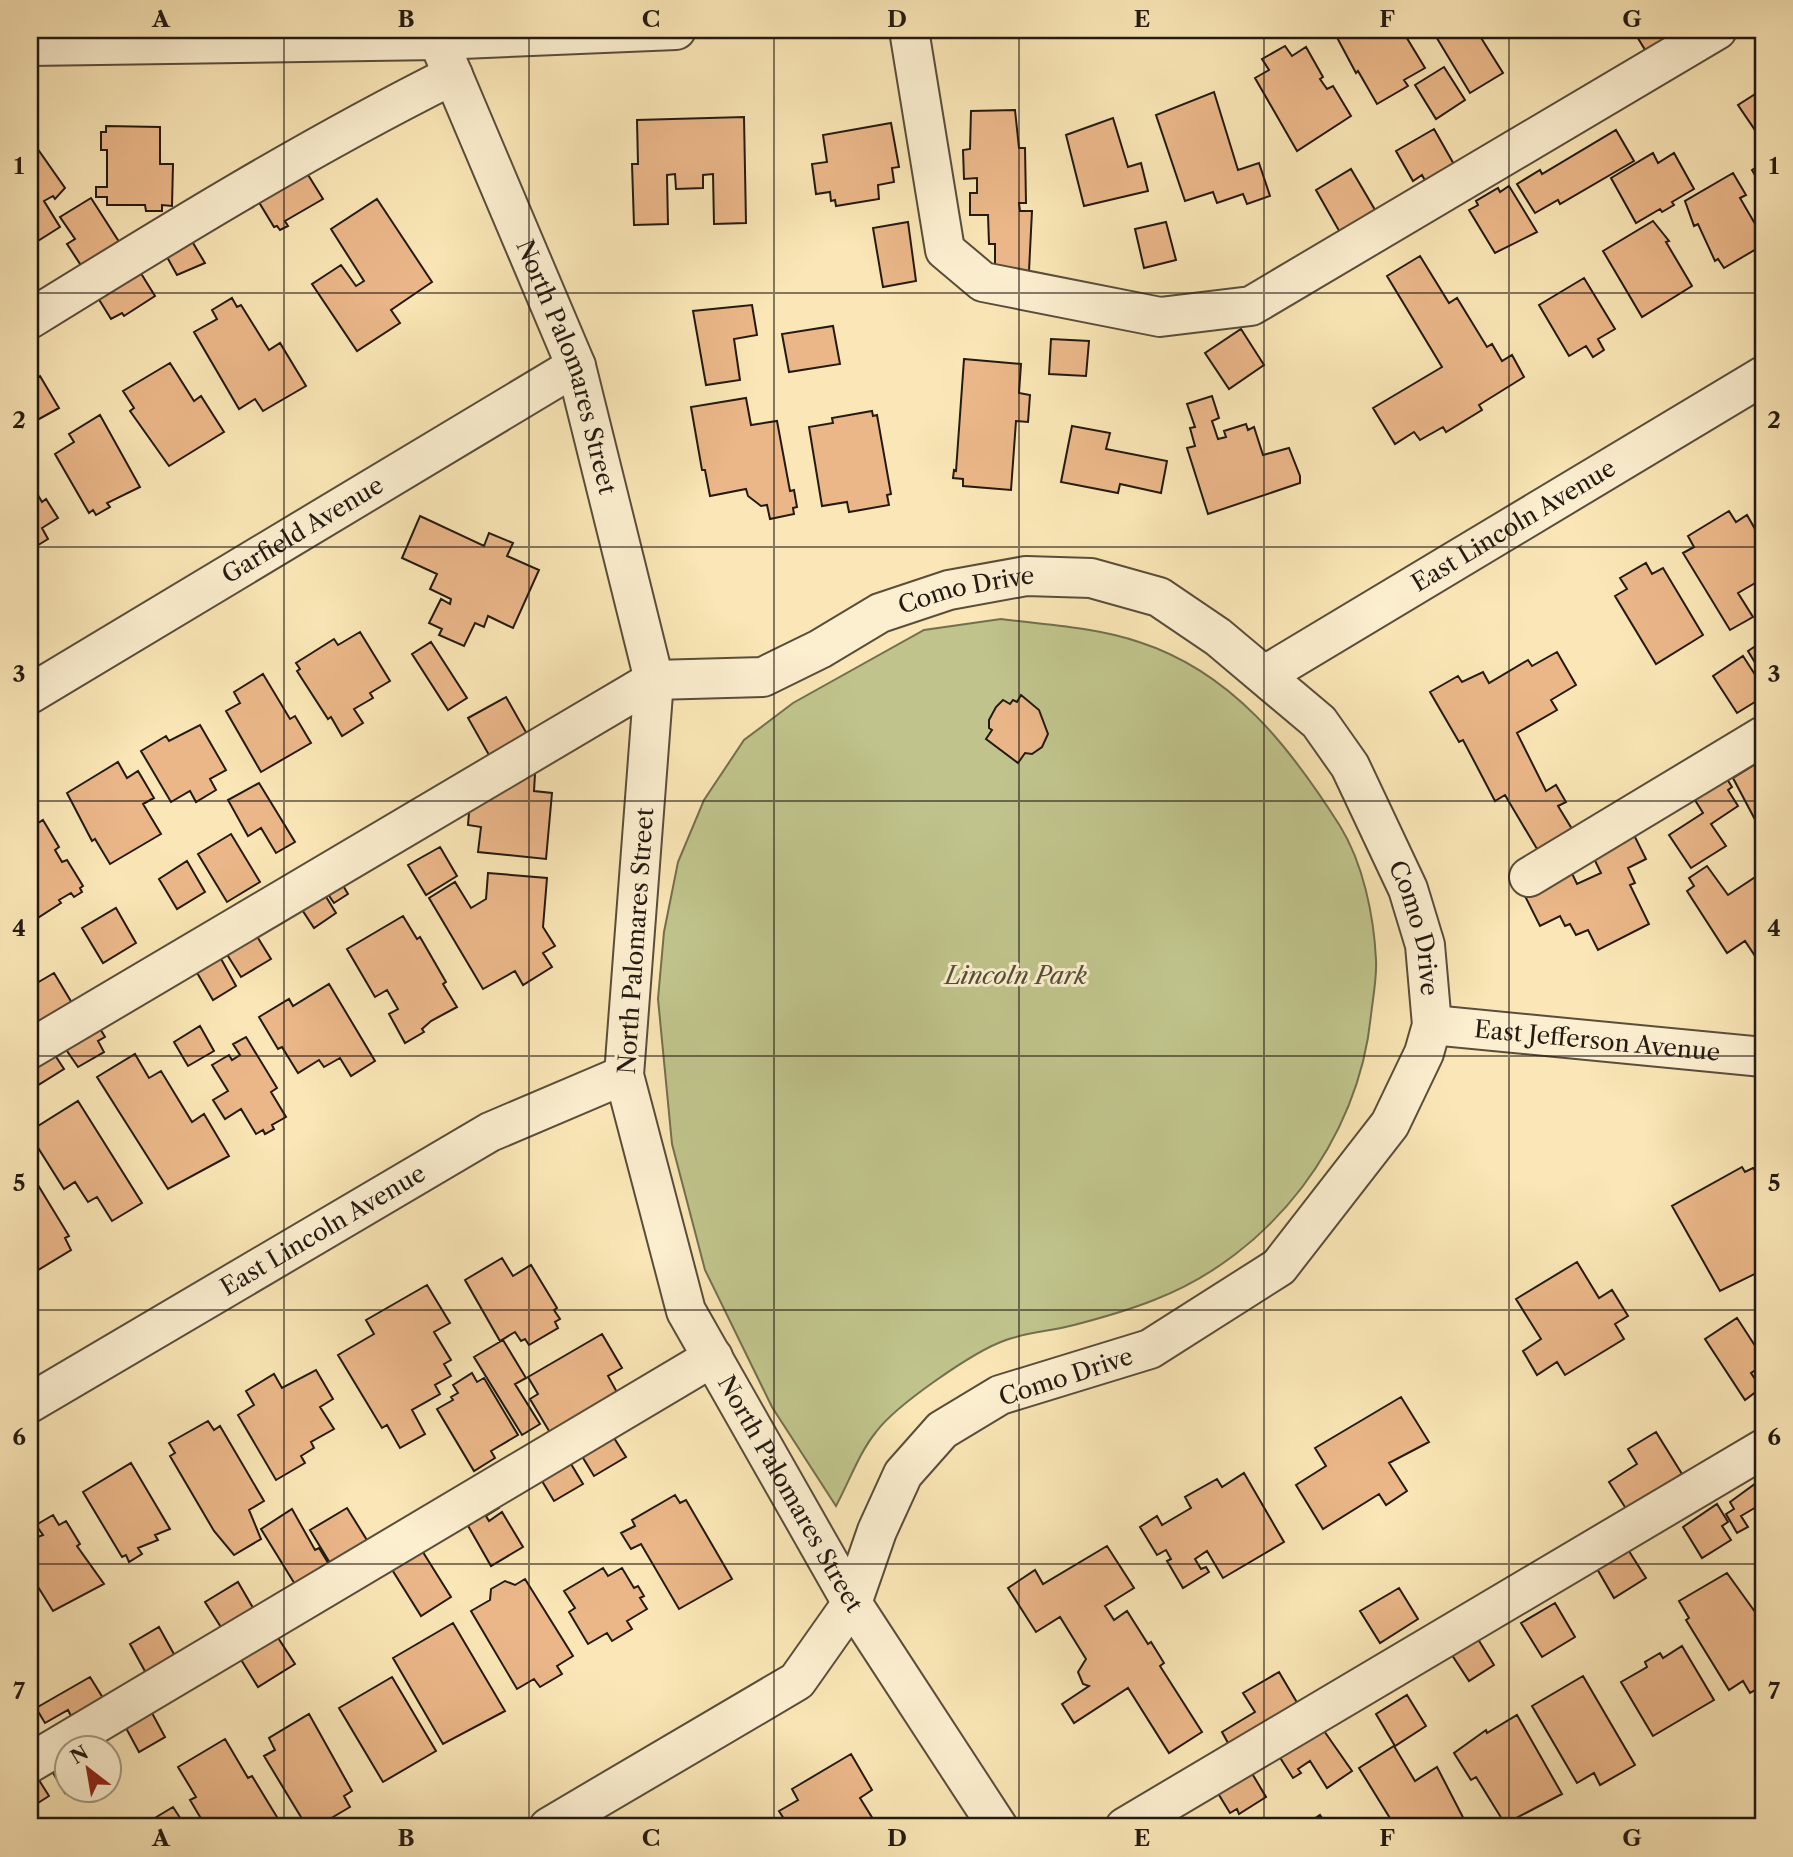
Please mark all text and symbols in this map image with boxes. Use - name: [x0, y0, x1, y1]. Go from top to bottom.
- text: A: [151, 5, 171, 33]
- text: B: [397, 5, 415, 33]
- text: C: [642, 5, 660, 33]
- text: D: [887, 5, 907, 33]
- text: E: [1134, 5, 1150, 33]
- text: F: [1379, 5, 1395, 33]
- text: G: [1622, 5, 1642, 33]
- text: 1: [14, 152, 25, 180]
- text: 1: [1769, 152, 1780, 180]
- street label: North Palomares Street: [510, 235, 622, 498]
- text: 2: [12, 406, 26, 434]
- text: 2: [1767, 406, 1781, 434]
- street label: East Lincoln Avenue: [1406, 453, 1621, 598]
- street label: Garfield Avenue: [216, 470, 388, 589]
- street label: Como Drive: [894, 561, 1035, 620]
- text: 3: [13, 660, 26, 688]
- text: 3: [1768, 660, 1781, 688]
- street label: North Palomares Street: [612, 806, 659, 1075]
- street label: Como Drive: [1383, 856, 1444, 997]
- text: 4: [12, 914, 26, 942]
- text: 4: [1767, 914, 1781, 942]
- park label: Lincoln Park: [943, 961, 1088, 990]
- street label: East Jefferson Avenue: [1473, 1014, 1722, 1067]
- street label: East Lincoln Avenue: [215, 1158, 430, 1302]
- text: 5: [13, 1169, 25, 1197]
- text: 5: [1768, 1169, 1780, 1197]
- street label: Como Drive: [995, 1341, 1136, 1412]
- street label: North Palomares Street: [712, 1370, 869, 1618]
- text: 6: [12, 1423, 26, 1451]
- text: 6: [1767, 1423, 1781, 1451]
- text: 7: [13, 1677, 25, 1705]
- text: 7: [1768, 1677, 1780, 1705]
- north arrow: [52, 1734, 122, 1804]
- text: N: [67, 1741, 93, 1769]
- text: A: [151, 1824, 171, 1852]
- text: B: [397, 1824, 415, 1852]
- text: C: [642, 1824, 660, 1852]
- text: D: [887, 1824, 907, 1852]
- text: E: [1134, 1824, 1150, 1852]
- text: F: [1379, 1824, 1395, 1852]
- text: G: [1622, 1824, 1642, 1852]

